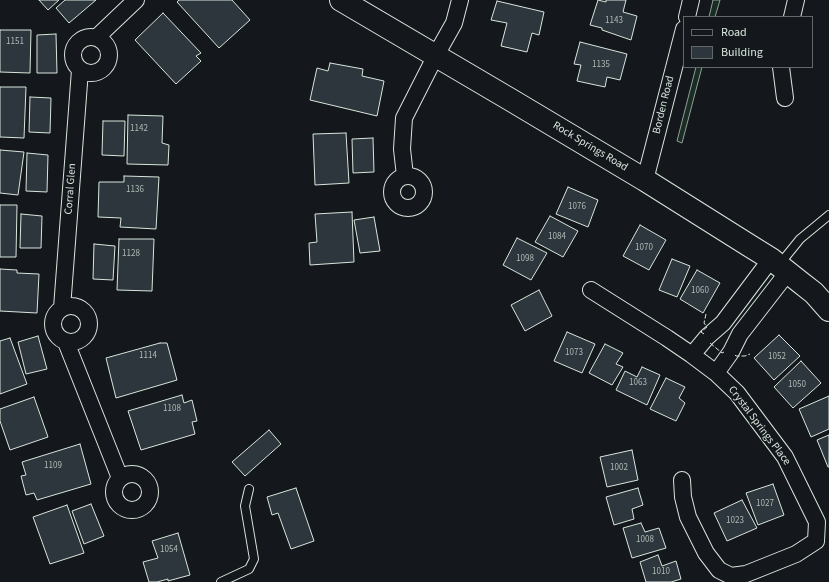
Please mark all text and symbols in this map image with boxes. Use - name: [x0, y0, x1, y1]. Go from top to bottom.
- house number: 1143: [605, 16, 623, 26]
- legend: [683, 16, 813, 68]
- text: Road: [721, 24, 747, 41]
- house number: 1151: [6, 37, 24, 47]
- text: Building: [721, 44, 763, 61]
- house number: 1135: [592, 60, 610, 70]
- street label: Borden Road: [650, 75, 678, 135]
- street label: Rock Springs Road: [550, 119, 630, 175]
- house number: 1142: [130, 124, 148, 134]
- street label: Corral Glen: [63, 163, 79, 215]
- house number: 1136: [126, 185, 144, 195]
- house number: 1076: [568, 202, 586, 212]
- house number: 1084: [548, 232, 566, 242]
- house number: 1070: [635, 243, 653, 253]
- house number: 1128: [122, 249, 140, 259]
- house number: 1098: [516, 254, 534, 264]
- house number: 1060: [691, 286, 709, 296]
- house number: 1073: [565, 348, 583, 358]
- house number: 1114: [139, 351, 157, 361]
- house number: 1052: [768, 352, 786, 362]
- house number: 1063: [629, 378, 647, 388]
- house number: 1050: [788, 380, 806, 390]
- street label: Crystal Springs Place: [725, 384, 793, 468]
- house number: 1108: [163, 404, 181, 414]
- house number: 1109: [44, 461, 62, 471]
- house number: 1002: [610, 463, 628, 473]
- house number: 1027: [756, 499, 774, 509]
- house number: 1023: [726, 516, 744, 526]
- house number: 1008: [636, 535, 654, 545]
- house number: 1054: [160, 545, 178, 555]
- house number: 1010: [652, 567, 670, 577]

